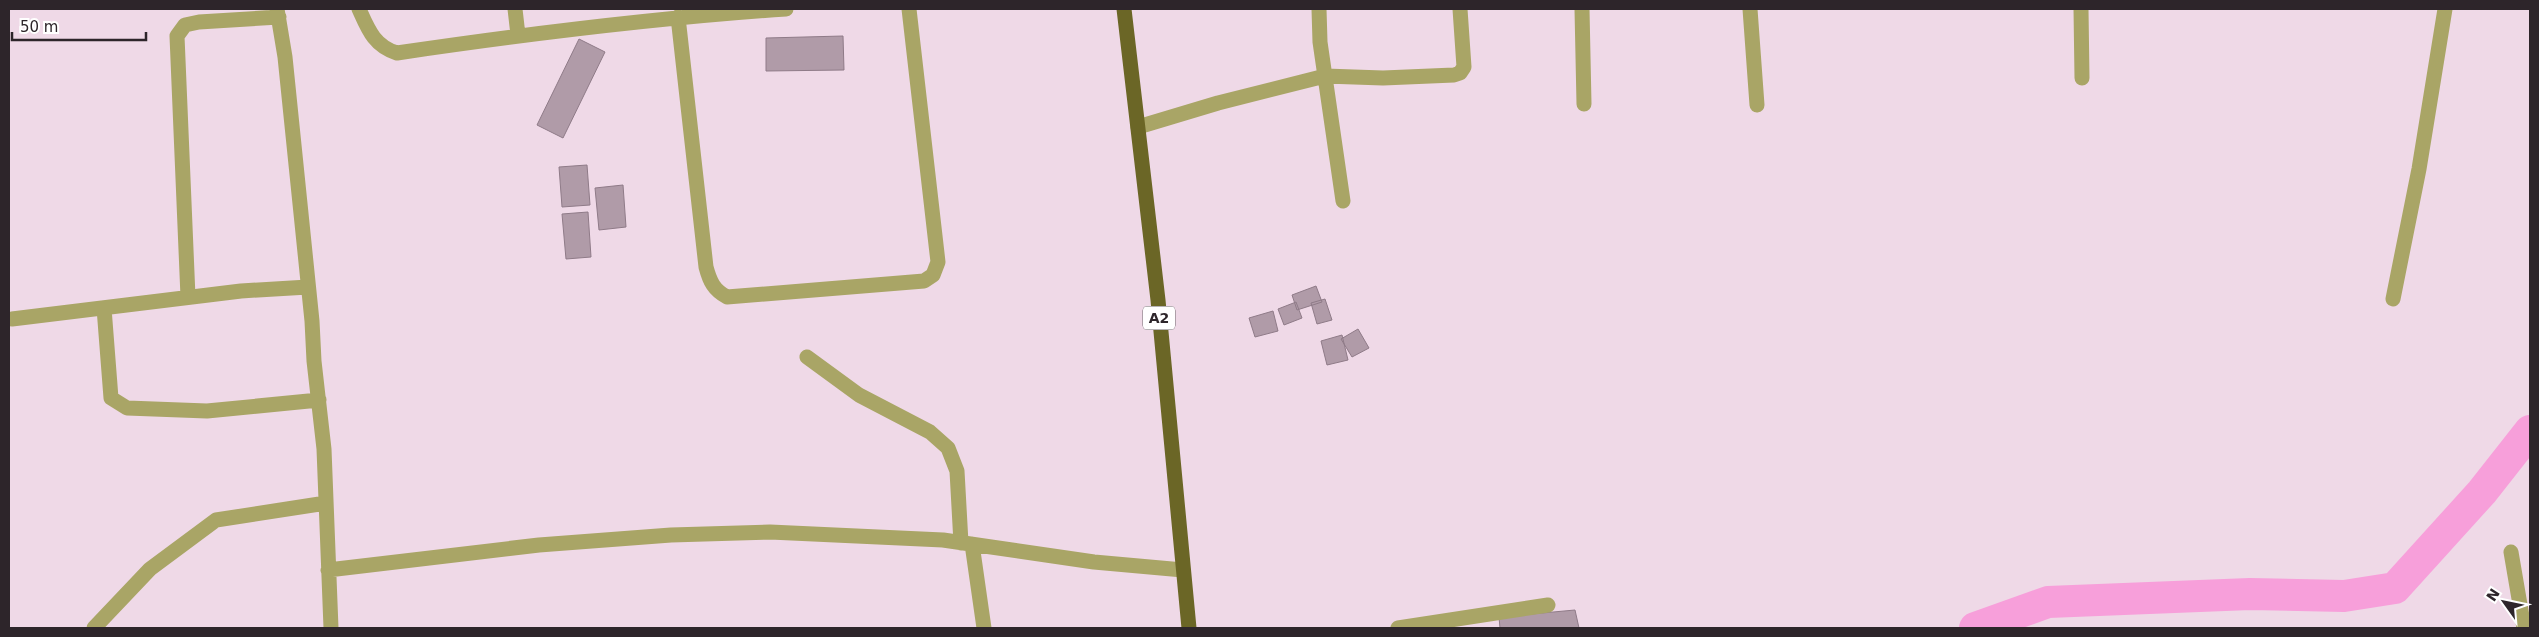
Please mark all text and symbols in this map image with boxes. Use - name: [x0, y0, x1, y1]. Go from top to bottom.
- scale bar: [12, 10, 146, 42]
- text: 50 m: [20, 18, 58, 36]
- road number: A2: [1143, 306, 1175, 330]
- north arrow: [2479, 577, 2529, 627]
- text: N: [2483, 586, 2503, 604]

